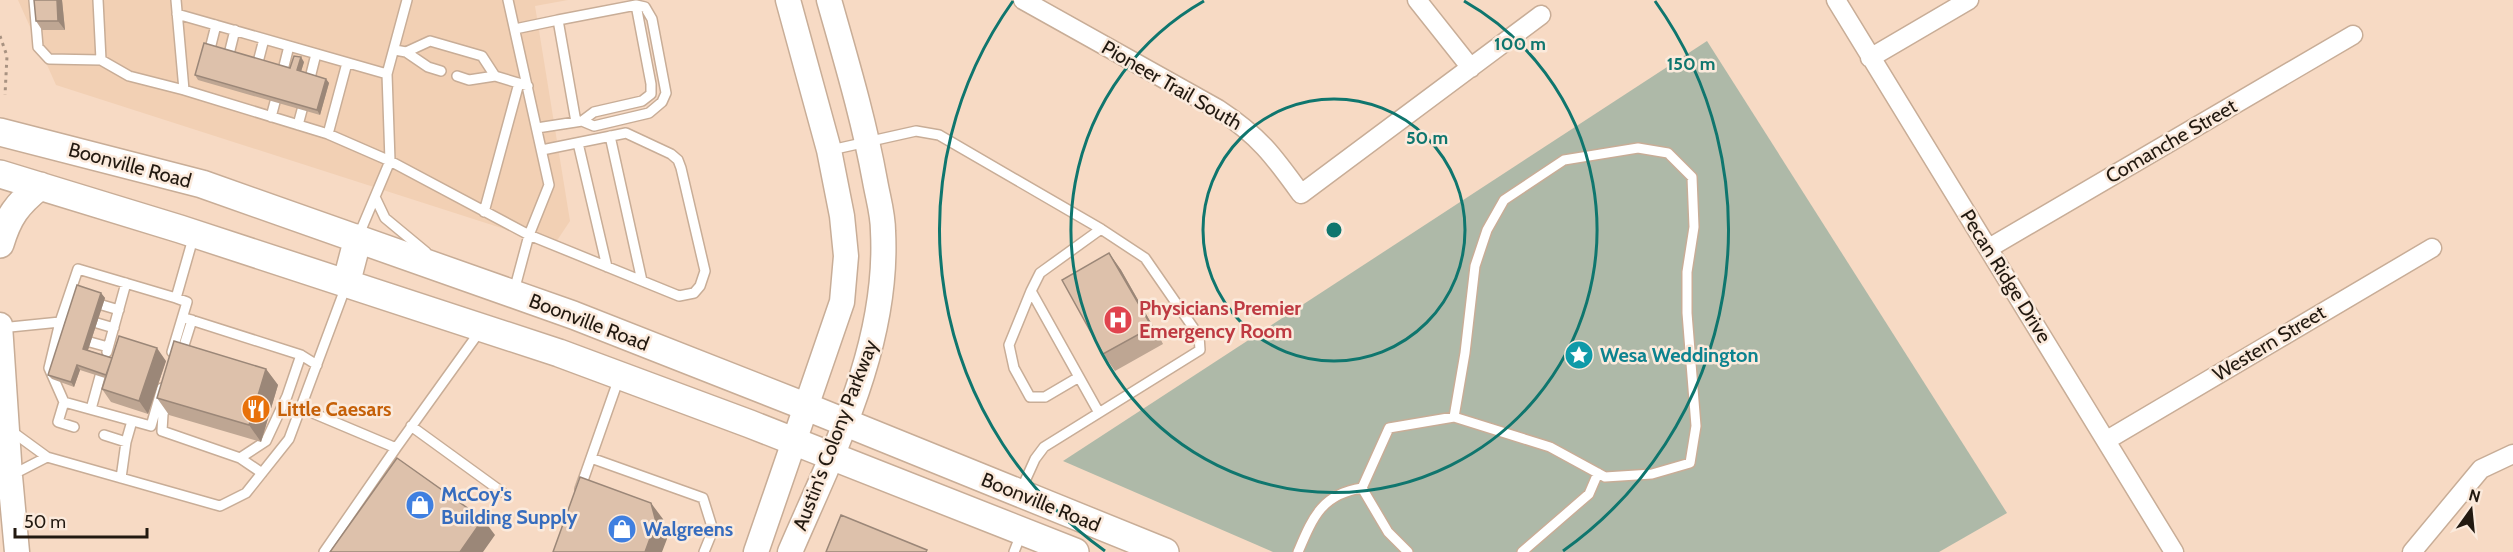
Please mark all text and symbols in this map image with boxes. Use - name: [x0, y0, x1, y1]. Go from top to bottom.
- text: 100 m: [1494, 33, 1546, 55]
- street label: Pioneer Trail South: [1098, 35, 1246, 135]
- text: 150 m: [1667, 53, 1715, 75]
- street label: Comanche Street: [2101, 94, 2241, 188]
- text: 50 m: [1406, 127, 1448, 149]
- street label: Boonville Road: [66, 137, 194, 193]
- street label: Pecan Ridge Drive: [1955, 205, 2057, 347]
- centre of rings: [1324, 220, 1344, 240]
- street label: Boonville Road: [526, 288, 652, 356]
- place label: Physicians Premier Emergency Room: [1139, 296, 1301, 343]
- street label: Western Street: [2208, 300, 2330, 386]
- hospital icon: Physicians Premier Emergency Room: [1102, 304, 1134, 336]
- street label: Austin's Colony Parkway: [788, 336, 882, 534]
- place icon: Wesa Weddington: [1563, 339, 1595, 371]
- place label: Wesa Weddington: [1600, 343, 1759, 367]
- restaurant icon: Little Caesars: [240, 393, 272, 425]
- place label: Little Caesars: [277, 397, 391, 421]
- street label: Boonville Road: [978, 467, 1104, 537]
- north arrow: [2441, 480, 2501, 540]
- place label: McCoy's Building Supply: [441, 482, 578, 529]
- text: N: [2467, 485, 2483, 507]
- shop icon: McCoy's Building Supply: [404, 489, 436, 521]
- scale bar: [15, 501, 147, 539]
- text: 50 m: [24, 511, 66, 533]
- shop icon: Walgreens: [606, 513, 638, 545]
- place label: Walgreens: [643, 517, 733, 541]

